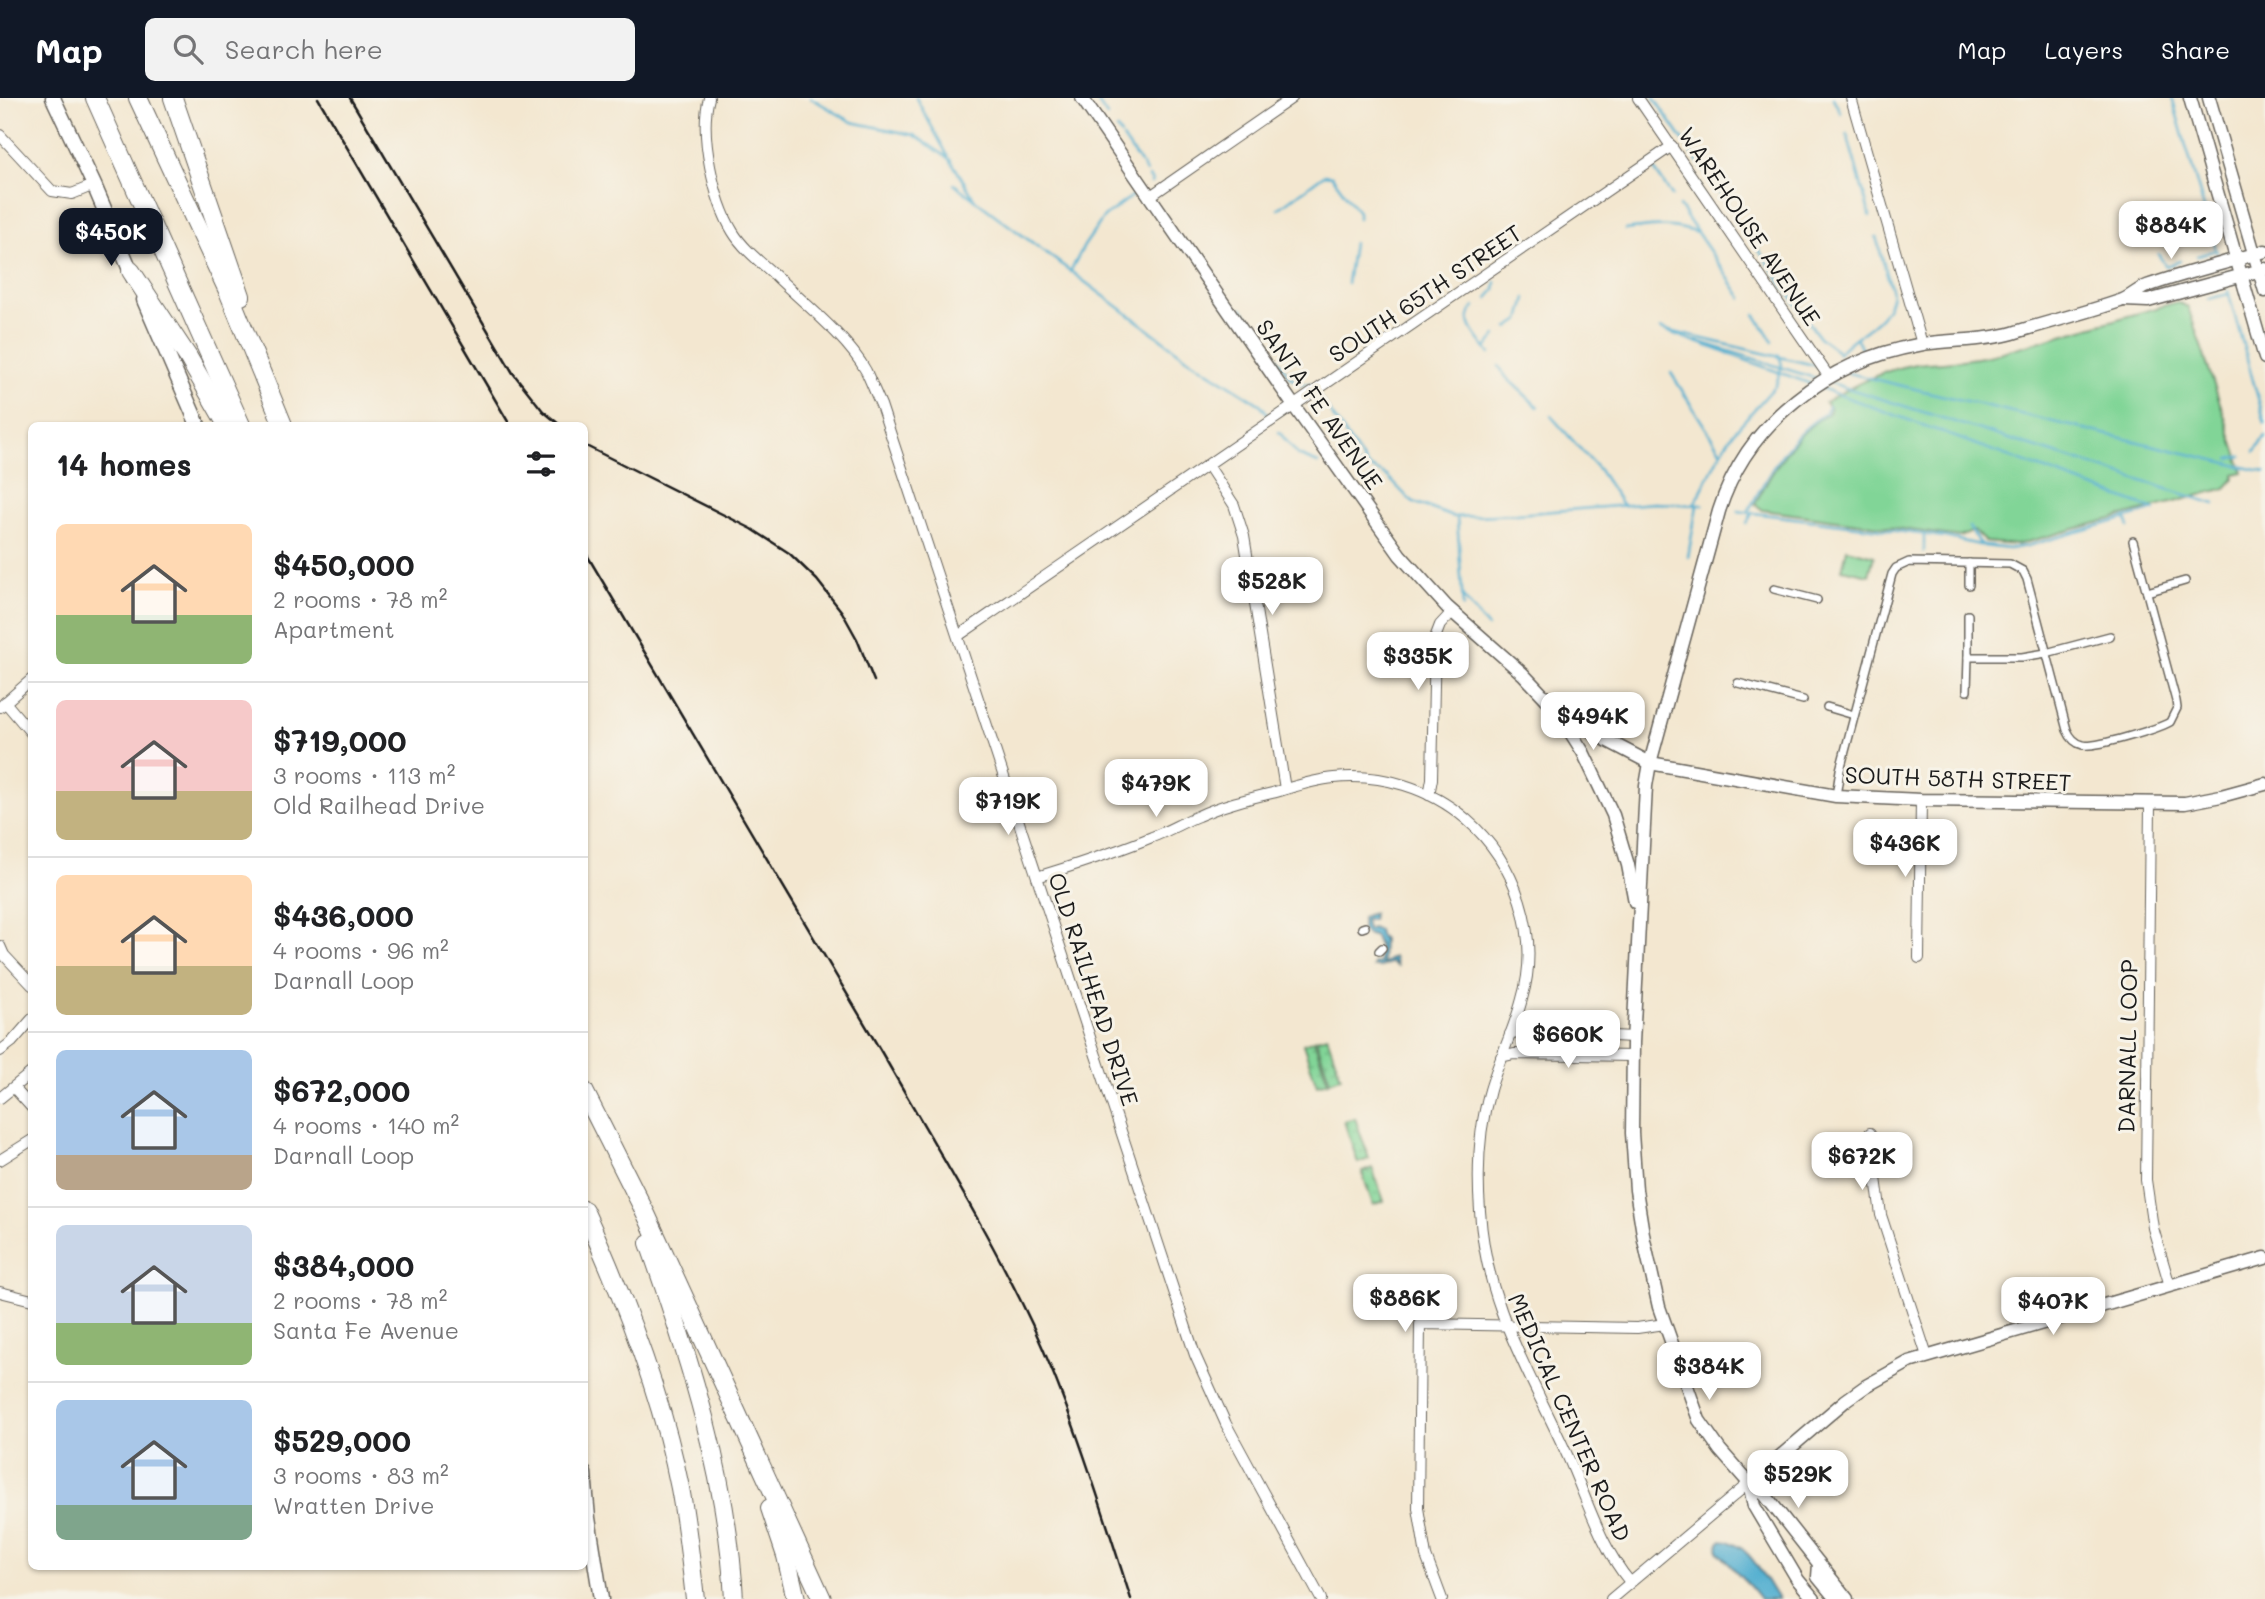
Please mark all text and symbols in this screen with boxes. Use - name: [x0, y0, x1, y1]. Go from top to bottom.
- search box: [145, 18, 635, 81]
- text: Map: [35, 28, 103, 71]
- icon: search: [169, 30, 207, 68]
- text: Search here: [225, 32, 383, 66]
- text: Map: [1958, 34, 2006, 65]
- text: Layers: [2044, 34, 2123, 65]
- text: Share: [2161, 34, 2230, 65]
- street label: WAREHOUSE AVENUE: [1672, 121, 1828, 331]
- pin: $884K: [2122, 202, 2220, 261]
- pin: $450K: [62, 208, 160, 268]
- text: $884K: [2135, 209, 2207, 239]
- text: $450K: [75, 216, 147, 246]
- street label: SOUTH 65TH STREET: [1323, 217, 1527, 369]
- street label: SANTA FE AVENUE: [1250, 313, 1390, 495]
- text: 14 homes: [56, 444, 192, 484]
- icon: filters: [522, 445, 560, 483]
- text: $450,000: [273, 544, 414, 584]
- icon: home: [112, 552, 196, 636]
- pin: $528K: [1223, 558, 1321, 617]
- text: $528K: [1237, 565, 1307, 595]
- text: 2 rooms · 78 m²: [273, 584, 447, 614]
- text: Apartment: [273, 614, 395, 644]
- pin: $335K: [1369, 632, 1467, 692]
- text: $335K: [1383, 640, 1453, 670]
- pin: $494K: [1544, 692, 1642, 752]
- text: $494K: [1557, 700, 1629, 730]
- text: $719,000: [273, 720, 407, 760]
- icon: home: [112, 728, 196, 812]
- street label: SOUTH 58TH STREET: [1844, 759, 2072, 797]
- text: 3 rooms · 113 m²: [273, 760, 455, 790]
- pin: $479K: [1107, 760, 1205, 819]
- text: $479K: [1121, 767, 1191, 797]
- pin: $719K: [959, 778, 1057, 837]
- text: $719K: [975, 785, 1041, 815]
- text: Old Railhead Drive: [273, 790, 485, 820]
- pin: $436K: [1856, 820, 1954, 879]
- text: $436K: [1869, 827, 1941, 857]
- street label: OLD RAILHEAD DRIVE: [1042, 869, 1146, 1109]
- text: $436,000: [273, 895, 414, 935]
- icon: home: [112, 903, 196, 987]
- text: 4 rooms · 96 m²: [273, 935, 449, 965]
- street label: DARNALL LOOP: [2110, 959, 2144, 1133]
- text: Darnall Loop: [273, 965, 414, 995]
- pin: $660K: [1519, 1010, 1617, 1070]
- text: $660K: [1532, 1018, 1604, 1048]
- text: $672,000: [273, 1070, 410, 1110]
- icon: home: [112, 1078, 196, 1162]
- text: 4 rooms · 140 m²: [273, 1110, 459, 1140]
- pin: $672K: [1813, 1132, 1911, 1192]
- text: Darnall Loop: [273, 1140, 414, 1170]
- text: $672K: [1828, 1140, 1896, 1170]
- text: $384,000: [273, 1245, 414, 1285]
- icon: home: [112, 1253, 196, 1337]
- pin: $886K: [1356, 1274, 1454, 1334]
- pin: $407K: [2004, 1278, 2102, 1337]
- text: $886K: [1369, 1282, 1441, 1312]
- text: 2 rooms · 78 m²: [273, 1285, 447, 1315]
- text: $407K: [2017, 1285, 2089, 1315]
- street label: MEDICAL CENTER ROAD: [1502, 1288, 1638, 1546]
- text: Santa Fe Avenue: [273, 1315, 459, 1345]
- pin: $384K: [1660, 1342, 1758, 1402]
- text: $384K: [1673, 1350, 1745, 1380]
- text: $529,000: [273, 1420, 411, 1460]
- icon: home: [112, 1428, 196, 1512]
- pin: $529K: [1749, 1450, 1847, 1510]
- text: $529K: [1763, 1458, 1833, 1488]
- text: 3 rooms · 83 m²: [273, 1460, 449, 1490]
- text: Wratten Drive: [273, 1490, 434, 1520]

